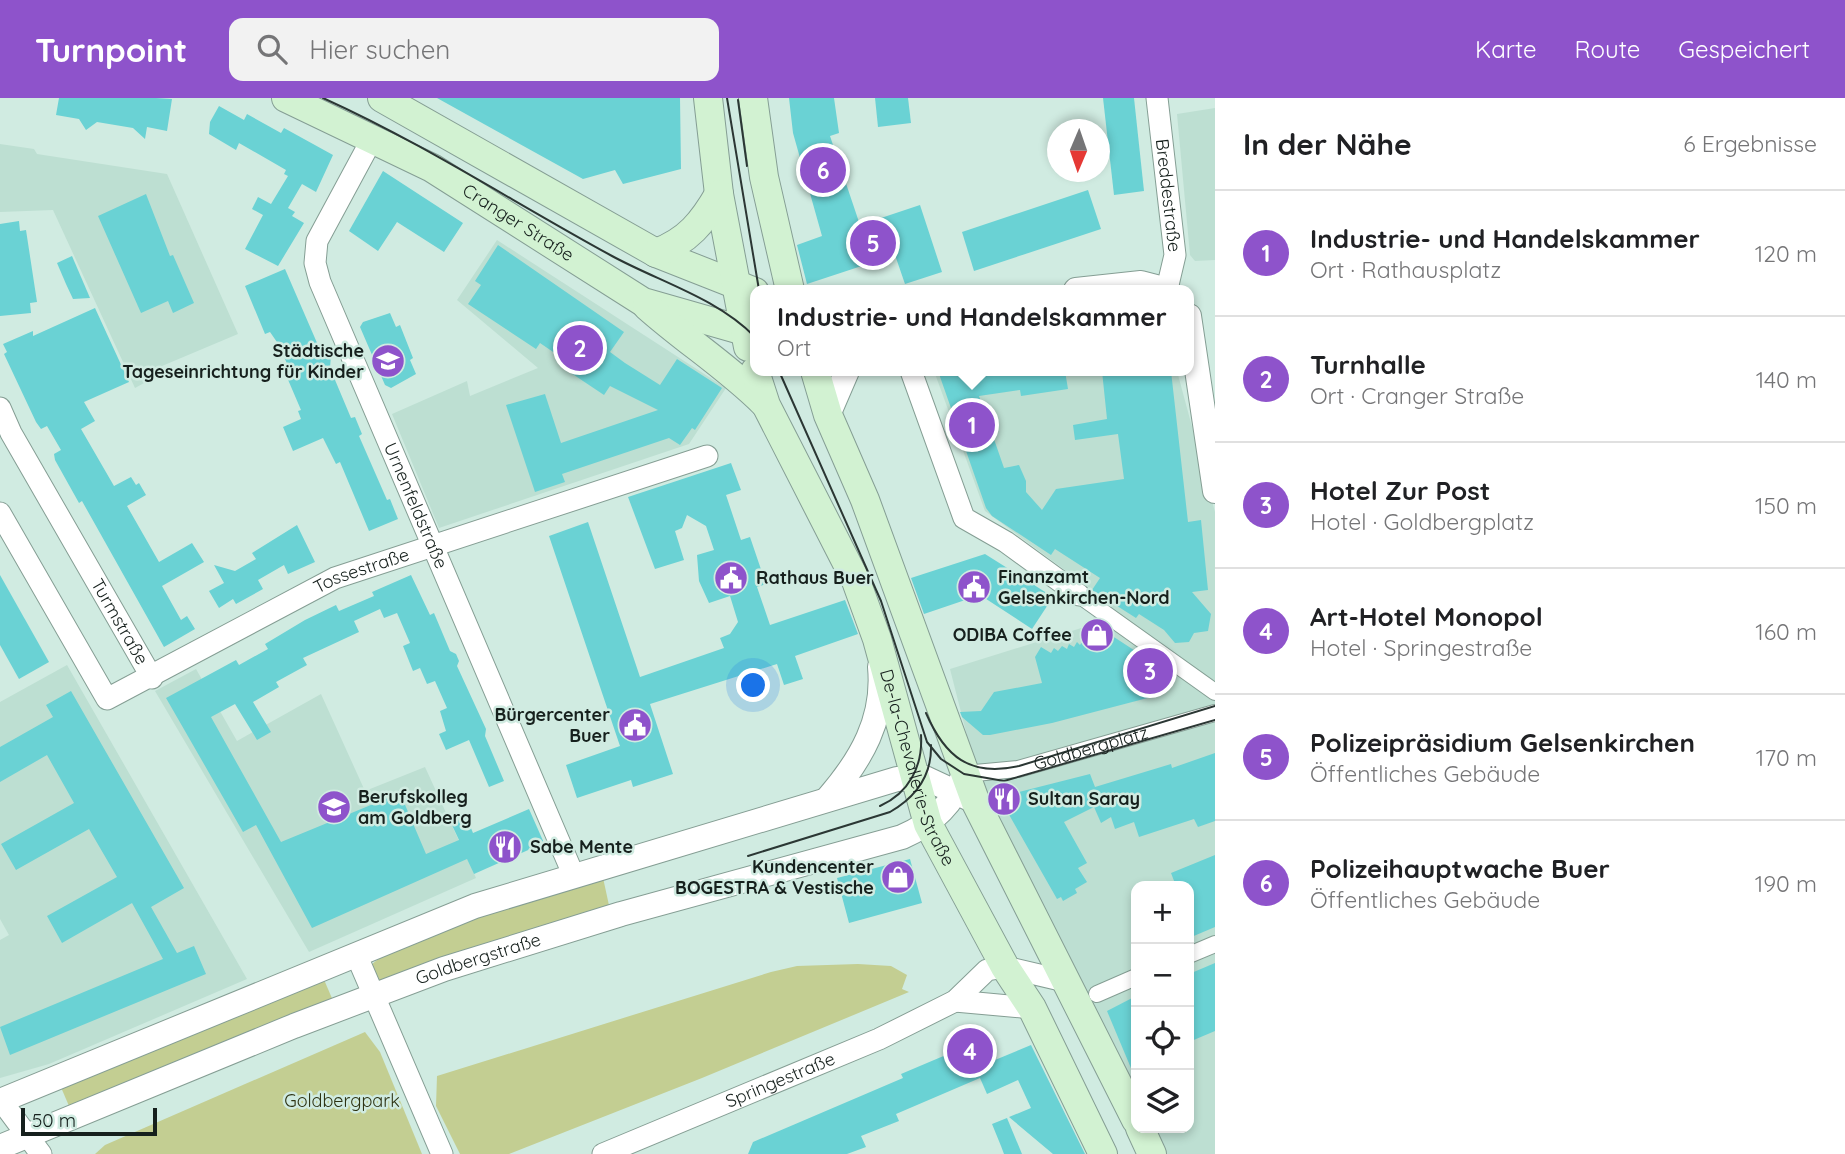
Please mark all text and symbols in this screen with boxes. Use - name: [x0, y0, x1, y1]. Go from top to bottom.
- search box: [229, 18, 719, 81]
- text: Turnpoint: [35, 29, 187, 70]
- icon: search: [253, 30, 291, 68]
- text: Hier suchen: [309, 33, 450, 66]
- text: Karte: [1475, 34, 1537, 64]
- text: Route: [1575, 34, 1640, 64]
- text: Gespeichert: [1678, 34, 1810, 64]
- north arrow: [1047, 119, 1110, 182]
- text: In der Nähe: [1243, 125, 1412, 163]
- text: 6 Ergebnisse: [1683, 129, 1817, 158]
- street label: Breddestraße: [1151, 137, 1187, 253]
- pin: 6: [800, 144, 846, 196]
- street label: Cranger Straße: [458, 178, 579, 266]
- pin: 5: [850, 217, 896, 269]
- text: Industrie- und Handelskammer: [1310, 222, 1700, 255]
- text: 1: [1262, 239, 1270, 268]
- text: 120 m: [1755, 239, 1817, 268]
- text: Ort · Rathausplatz: [1310, 255, 1501, 284]
- popup: [750, 285, 1194, 376]
- text: Industrie- und Handelskammer: [777, 300, 1167, 333]
- pin: 2: [557, 322, 603, 374]
- text: Ort: [777, 333, 811, 362]
- place label: Städtische Tageseinrichtung für Kinder: [122, 339, 364, 383]
- school or university icon: Städtische Tageseinrichtung für Kinder: [369, 342, 407, 380]
- text: Turnhalle: [1310, 348, 1426, 381]
- text: 2: [1259, 365, 1273, 394]
- text: 140 m: [1756, 365, 1817, 394]
- text: Ort · Cranger Straße: [1310, 381, 1524, 410]
- pin: 1: [949, 399, 995, 451]
- street label: Urnenfeldstraße: [379, 439, 453, 572]
- text: Hotel Zur Post: [1310, 474, 1490, 507]
- text: 3: [1260, 491, 1272, 520]
- text: 150 m: [1755, 491, 1817, 520]
- text: Hotel · Goldbergplatz: [1310, 507, 1534, 536]
- street label: Tossestraße: [309, 543, 412, 598]
- public building icon: Rathaus Buer: [712, 559, 750, 597]
- place label: Finanzamt Gelsenkirchen-Nord: [998, 565, 1170, 609]
- place label: Rathaus Buer: [756, 566, 874, 589]
- public building icon: Finanzamt Gelsenkirchen-Nord: [955, 568, 993, 606]
- street label: Turmstraße: [86, 574, 154, 669]
- text: Art-Hotel Monopol: [1310, 600, 1543, 633]
- shop icon: ODIBA Coffee: [1078, 616, 1116, 654]
- text: 4: [1259, 617, 1273, 646]
- text: 160 m: [1755, 617, 1817, 646]
- place label: ODIBA Coffee: [953, 623, 1072, 646]
- text: Hotel · Springestraße: [1310, 633, 1532, 662]
- pin: 3: [1127, 645, 1173, 697]
- street label: De-la-Chevallerie-Straße: [875, 666, 960, 870]
- your location: [736, 668, 770, 702]
- place label: Bürgercenter Buer: [495, 703, 610, 747]
- public building icon: Bürgercenter Buer: [616, 706, 654, 744]
- street label: Goldbergplatz: [1031, 721, 1151, 775]
- text: Polizeipräsidium Gelsenkirchen: [1310, 726, 1695, 759]
- text: 5: [1259, 743, 1273, 772]
- text: 170 m: [1756, 743, 1817, 772]
- text: Öffentliches Gebäude: [1310, 759, 1540, 788]
- restaurant icon: Sultan Saray: [985, 780, 1023, 818]
- place label: Berufskolleg am Goldberg: [358, 785, 472, 829]
- place label: Sultan Saray: [1028, 787, 1140, 810]
- school or university icon: Berufskolleg am Goldberg: [315, 788, 353, 826]
- restaurant icon: Sabe Mente: [486, 828, 524, 866]
- place label: Sabe Mente: [530, 835, 633, 858]
- text: Polizeihauptwache Buer: [1310, 852, 1610, 885]
- place label: Kundencenter BOGESTRA & Vestische: [675, 855, 874, 899]
- shop icon: Kundencenter BOGESTRA & Vestische: [879, 858, 917, 896]
- text: 6: [1260, 869, 1272, 898]
- text: 190 m: [1755, 869, 1817, 898]
- map controls: [1131, 881, 1194, 1133]
- button: +: [1131, 881, 1194, 944]
- text: Öffentliches Gebäude: [1310, 885, 1540, 914]
- street label: Goldbergstraße: [412, 928, 544, 990]
- button: −: [1131, 944, 1194, 1007]
- button: locate: [1131, 1007, 1194, 1070]
- pin: 4: [947, 1025, 993, 1077]
- street label: Springestraße: [722, 1047, 838, 1113]
- button: layers: [1131, 1070, 1194, 1133]
- park label: Goldbergpark: [284, 1089, 400, 1112]
- scale bar: [21, 1105, 158, 1137]
- text: 50 m: [32, 1108, 76, 1132]

